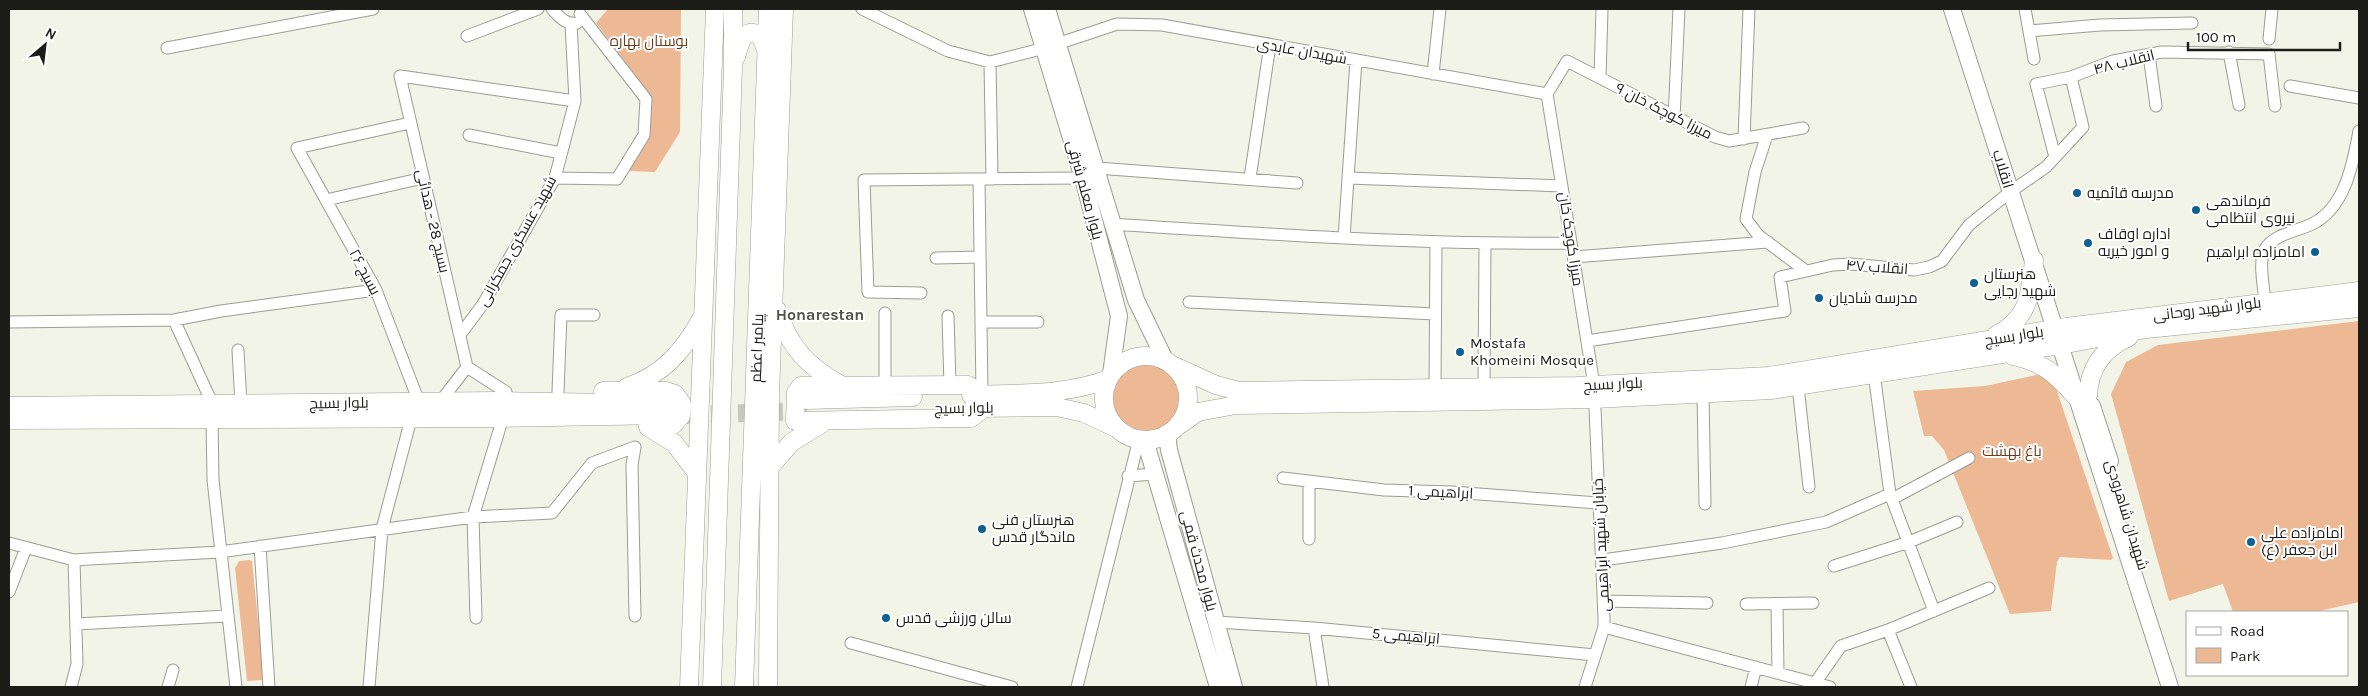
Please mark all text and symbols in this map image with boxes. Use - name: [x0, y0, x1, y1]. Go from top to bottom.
- north arrow: [20, 20, 70, 70]
- scale bar: [2188, 20, 2340, 52]
- text: N: [42, 24, 59, 44]
- text: 100 m: [2196, 28, 2236, 46]
- park label: بوستان بهاره: [610, 32, 688, 51]
- street label: شهیدان عابدی: [1255, 34, 1348, 69]
- street label: انقلاب ۴۸: [2092, 46, 2156, 78]
- street label: میرزا کوچک خان ۹: [1612, 79, 1715, 144]
- street label: بلوار معلم شرقی: [1062, 138, 1107, 242]
- street label: انقلاب: [1989, 147, 2017, 191]
- street label: بسیج 28 - هدائی: [410, 167, 454, 275]
- street label: شهید عسگری جمکرانی: [474, 173, 561, 310]
- place label: مدرسه قائمیه: [2087, 184, 2174, 202]
- marker: مدرسه قائمیه: [2071, 187, 2083, 199]
- street label: میرزا کوچک خان: [1554, 191, 1587, 287]
- place label: فرماندهی نیروی انتظامی: [2206, 192, 2295, 228]
- marker: فرماندهی نیروی انتظامی: [2190, 204, 2202, 216]
- place label: اداره اوقاف و امور خیریه: [2098, 225, 2171, 260]
- marker: اداره اوقاف و امور خیریه: [2082, 237, 2094, 249]
- place label: امامزاده ابراهیم: [2206, 243, 2305, 262]
- street label: بسیج ۲۶: [344, 246, 385, 299]
- marker: امامزاده ابراهیم: [2309, 246, 2321, 258]
- street label: انقلاب ۴۷: [1845, 256, 1909, 278]
- place label: هنرستان شهید رجایی: [1984, 265, 2056, 301]
- marker: هنرستان شهید رجایی: [1968, 277, 1980, 289]
- place label: مدرسه شادیان: [1829, 289, 1918, 308]
- marker: مدرسه شادیان: [1813, 292, 1825, 304]
- street label: بلوار شهید روحانی: [2152, 293, 2262, 326]
- district label: Honarestan: [776, 305, 864, 324]
- street label: پیامبر اعظم: [747, 313, 768, 383]
- street label: بلوار بسیج: [1983, 322, 2045, 352]
- place label: Mostafa Khomeini Mosque: [1470, 334, 1594, 369]
- marker: Mostafa Khomeini Mosque: [1454, 346, 1466, 358]
- street label: بلوار بسیج: [1583, 373, 1643, 397]
- street label: بلوار بسیج: [309, 393, 369, 415]
- street label: بلوار بسیج: [934, 398, 994, 420]
- park label: باغ بهشت: [1982, 442, 2042, 462]
- street label: شهیدان شاهرودی: [2101, 458, 2152, 573]
- street label: خیابان شهید ابراهیمی: [1589, 478, 1614, 612]
- street label: ابراهیمی 1: [1408, 481, 1474, 504]
- street label: بلوار محدث قمی: [1176, 509, 1221, 614]
- place label: هنرستان فنی ماندگار قدس: [992, 511, 1075, 547]
- marker: هنرستان فنی ماندگار قدس: [976, 523, 988, 535]
- place label: امامزاده علی‌ ابن جعفر (ع): [2261, 524, 2344, 561]
- marker: امامزاده علی‌ ابن جعفر (ع): [2245, 536, 2257, 548]
- place label: سالن ورزشی قدس: [896, 609, 1012, 628]
- legend: [2186, 611, 2348, 676]
- marker: سالن ورزشی قدس: [880, 612, 892, 624]
- text: Road: [2230, 622, 2265, 640]
- street label: ابراهیمی 5: [1371, 624, 1441, 649]
- text: Park: [2230, 647, 2260, 665]

